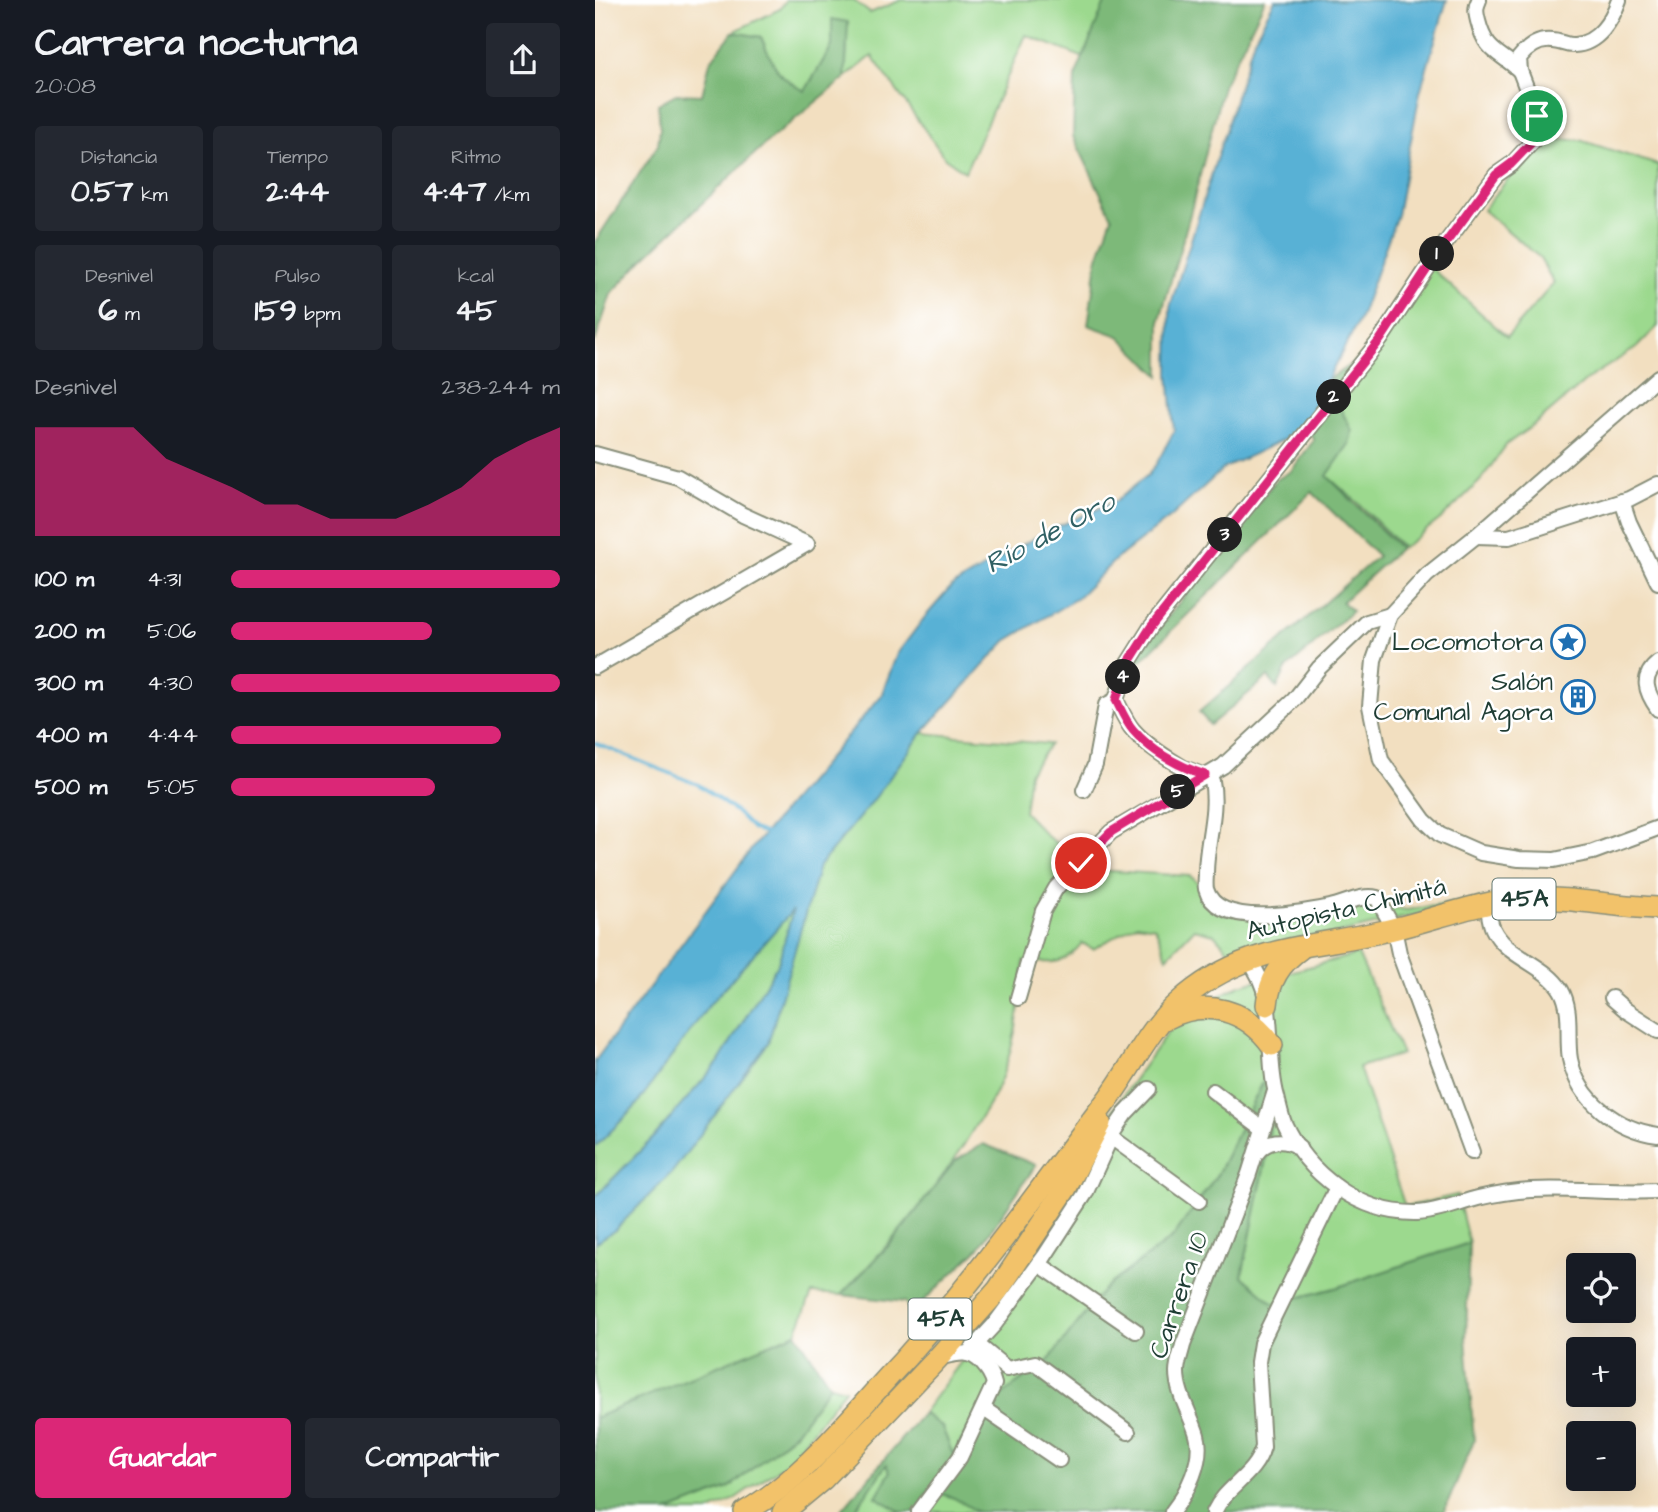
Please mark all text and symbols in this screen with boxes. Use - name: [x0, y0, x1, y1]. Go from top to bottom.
- text: Carrera nocturna: [35, 18, 358, 70]
- button: share: [486, 23, 560, 97]
- text: 20:08: [35, 70, 96, 102]
- pin: [1507, 86, 1567, 146]
- icon: arrive: [1518, 97, 1556, 135]
- text: Distancia: [81, 144, 157, 171]
- text: Tiempo: [267, 144, 328, 171]
- text: Ritmo: [451, 144, 501, 171]
- text: 0.57: [71, 171, 134, 213]
- text: 2:44: [266, 171, 329, 213]
- text: 4:47: [422, 171, 487, 213]
- text: km: [134, 182, 168, 209]
- text: /km: [487, 182, 529, 209]
- pin: 1: [1419, 236, 1455, 272]
- text: 1: [1435, 240, 1438, 267]
- text: Desnivel: [85, 263, 153, 290]
- text: Pulso: [275, 263, 320, 290]
- text: kcal: [458, 263, 494, 290]
- text: 6: [99, 290, 117, 332]
- text: 159: [255, 290, 297, 332]
- text: 45: [455, 290, 497, 332]
- text: m: [117, 301, 140, 328]
- text: bpm: [297, 301, 340, 328]
- text: Desnivel: [35, 371, 117, 403]
- text: 238–244 m: [441, 371, 560, 403]
- pin: 2: [1317, 380, 1351, 414]
- text: 2: [1328, 383, 1339, 410]
- water label: Río de Oro: [978, 481, 1124, 584]
- pin: 3: [1207, 518, 1243, 552]
- text: 3: [1220, 521, 1229, 548]
- text: 100 m: [35, 563, 94, 595]
- text: 4:31: [147, 563, 181, 595]
- text: 200 m: [35, 615, 104, 647]
- text: 5:06: [147, 615, 196, 647]
- place icon: Locomotora: [1549, 623, 1587, 661]
- place label: Locomotora: [1392, 624, 1543, 660]
- pin: 4: [1105, 660, 1141, 694]
- text: 4: [1116, 663, 1129, 690]
- place label: Salón Comunal Agora: [1374, 664, 1553, 732]
- text: 300 m: [35, 667, 103, 699]
- text: 4:30: [147, 667, 193, 699]
- building icon: Salón Comunal Agora: [1559, 678, 1597, 716]
- text: 400 m: [35, 719, 107, 751]
- text: 4:44: [147, 719, 198, 751]
- text: 500 m: [35, 771, 107, 803]
- text: 5:05: [147, 771, 198, 803]
- pin: 5: [1161, 774, 1195, 810]
- text: 5: [1171, 778, 1184, 805]
- pin: [1051, 833, 1111, 893]
- icon: check: [1062, 844, 1100, 882]
- street label: Autopista Chimitá: [1243, 869, 1449, 949]
- road number: 45A: [1493, 878, 1555, 919]
- street label: Carrera 10: [1140, 1227, 1218, 1363]
- map controls: [1566, 1253, 1636, 1491]
- button: locate: [1566, 1253, 1636, 1323]
- road number: 45A: [909, 1298, 971, 1339]
- button: +: [1566, 1337, 1636, 1407]
- button: Guardar: [35, 1418, 291, 1498]
- button: Compartir: [305, 1418, 560, 1498]
- button: −: [1566, 1421, 1636, 1491]

